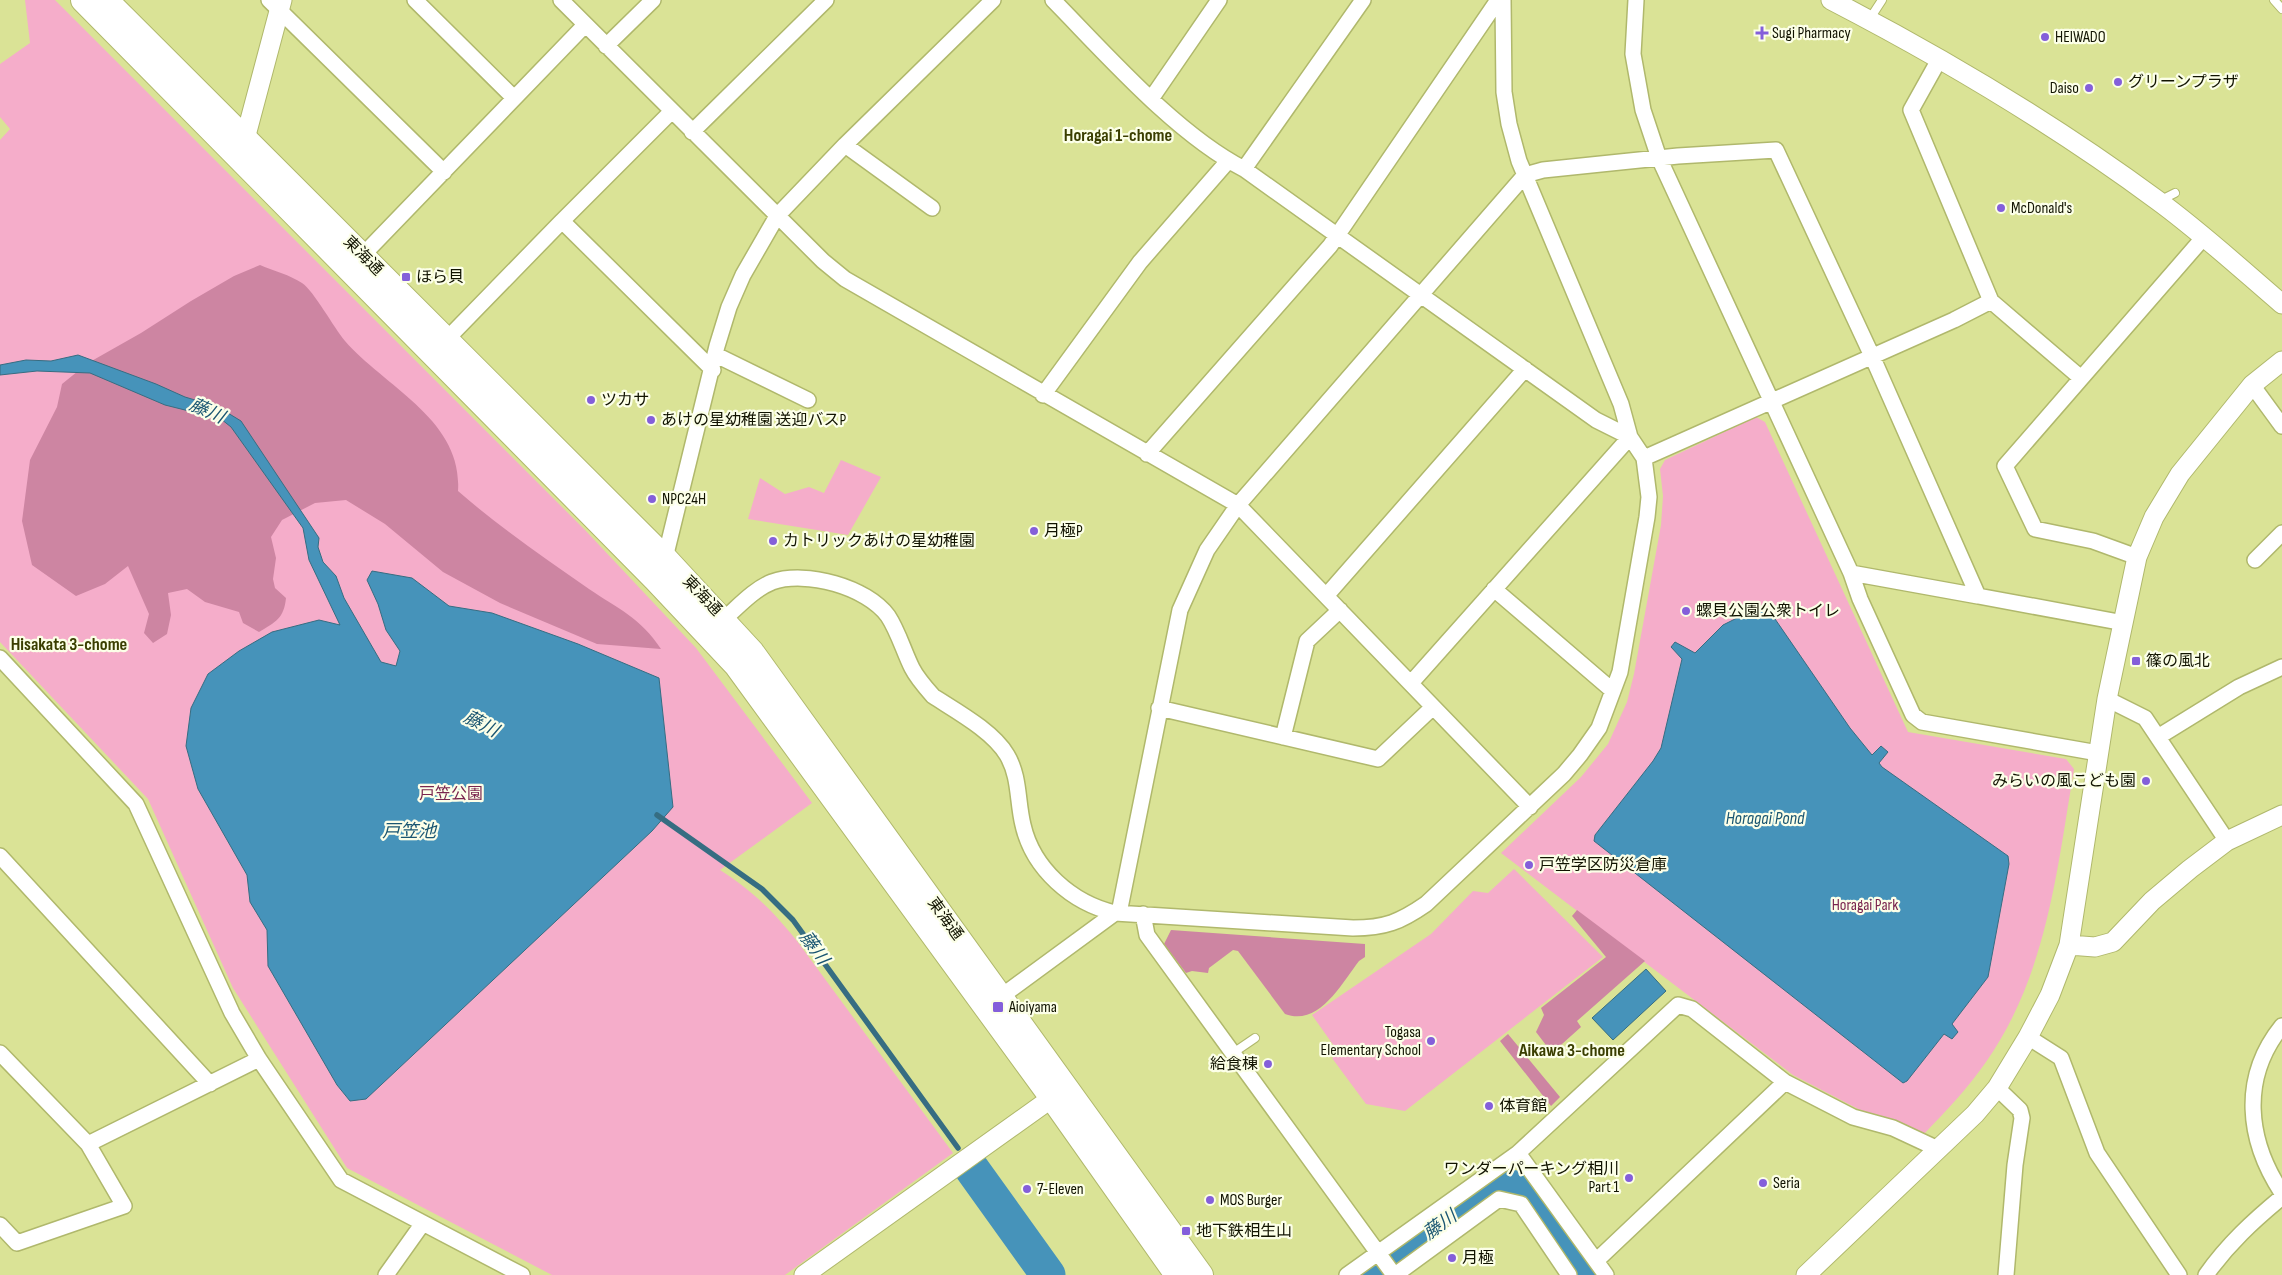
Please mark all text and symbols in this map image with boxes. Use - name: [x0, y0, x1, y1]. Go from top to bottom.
- place label: Sugi Pharmacy: [1772, 24, 1851, 43]
- marker: Sugi Pharmacy: [1756, 27, 1768, 39]
- place label: HEIWADO: [2055, 28, 2106, 47]
- marker: HEIWADO: [2039, 31, 2051, 43]
- place label: グリーンプラザ: [2128, 73, 2239, 92]
- marker: グリーンプラザ: [2112, 76, 2124, 88]
- place label: Daiso: [2050, 79, 2079, 98]
- marker: Daiso: [2083, 82, 2095, 94]
- district label: Horagai 1-chome: [1064, 125, 1172, 146]
- place label: McDonald's: [2011, 199, 2073, 218]
- marker: McDonald's: [1995, 202, 2007, 214]
- street label: 東海通: [339, 232, 387, 280]
- place label: ほら貝: [416, 268, 464, 287]
- marker: ほら貝: [400, 271, 412, 283]
- place label: ツカサ: [601, 391, 649, 410]
- water label: 藤川: [186, 394, 230, 429]
- marker: ツカサ: [585, 394, 597, 406]
- place label: あけの星幼稚園 送迎バスP: [661, 411, 847, 430]
- marker: あけの星幼稚園 送迎バスP: [645, 414, 657, 426]
- place label: NPC24H: [662, 490, 706, 509]
- marker: NPC24H: [646, 493, 658, 505]
- place label: 月極P: [1044, 522, 1083, 541]
- marker: 月極P: [1028, 525, 1040, 537]
- place label: カトリックあけの星幼稚園: [783, 532, 975, 551]
- marker: カトリックあけの星幼稚園: [767, 535, 779, 547]
- street label: 東海通: [678, 572, 726, 620]
- place label: 螺貝公園公衆トイレ: [1696, 602, 1840, 621]
- marker: 螺貝公園公衆トイレ: [1680, 605, 1692, 617]
- district label: Hisakata 3-chome: [11, 634, 127, 655]
- place label: 篠の風北: [2146, 652, 2210, 671]
- marker: 篠の風北: [2130, 655, 2142, 667]
- water label: 藤川: [460, 706, 504, 742]
- place label: みらいの風こども園: [1992, 772, 2136, 791]
- marker: みらいの風こども園: [2140, 775, 2152, 787]
- park label: 戸笠公園: [419, 785, 483, 804]
- water label: Horagai Pond: [1726, 808, 1805, 829]
- water label: 戸笠池: [382, 821, 438, 842]
- place label: 戸笠学区防災倉庫: [1539, 856, 1667, 875]
- marker: 戸笠学区防災倉庫: [1523, 859, 1535, 871]
- street label: 東海通: [923, 894, 967, 944]
- park label: Horagai Park: [1832, 896, 1898, 915]
- water label: 藤川: [795, 927, 834, 970]
- place label: Aioiyama: [1008, 998, 1057, 1017]
- marker: Aioiyama: [991, 1000, 1005, 1014]
- place label: Togasa Elementary School: [1321, 1023, 1421, 1060]
- marker: Togasa Elementary School: [1425, 1035, 1437, 1047]
- district label: Aikawa 3-chome: [1518, 1040, 1625, 1061]
- place label: 給食棟: [1210, 1055, 1258, 1074]
- marker: 給食棟: [1262, 1058, 1274, 1070]
- place label: 体育館: [1499, 1097, 1547, 1116]
- marker: 体育館: [1483, 1100, 1495, 1112]
- place label: ワンダーパーキング相川 Part 1: [1444, 1160, 1619, 1197]
- marker: ワンダーパーキング相川 Part 1: [1623, 1172, 1635, 1184]
- place label: Seria: [1773, 1174, 1800, 1193]
- marker: Seria: [1757, 1177, 1769, 1189]
- place label: 7-Eleven: [1037, 1180, 1084, 1199]
- marker: 7-Eleven: [1021, 1183, 1033, 1195]
- place label: MOS Burger: [1220, 1191, 1282, 1210]
- marker: MOS Burger: [1204, 1194, 1216, 1206]
- water label: 藤川: [1419, 1205, 1462, 1244]
- place label: 地下鉄相生山: [1196, 1222, 1292, 1241]
- marker: 地下鉄相生山: [1180, 1225, 1192, 1237]
- place label: 月極: [1462, 1249, 1494, 1268]
- marker: 月極: [1446, 1252, 1458, 1264]

